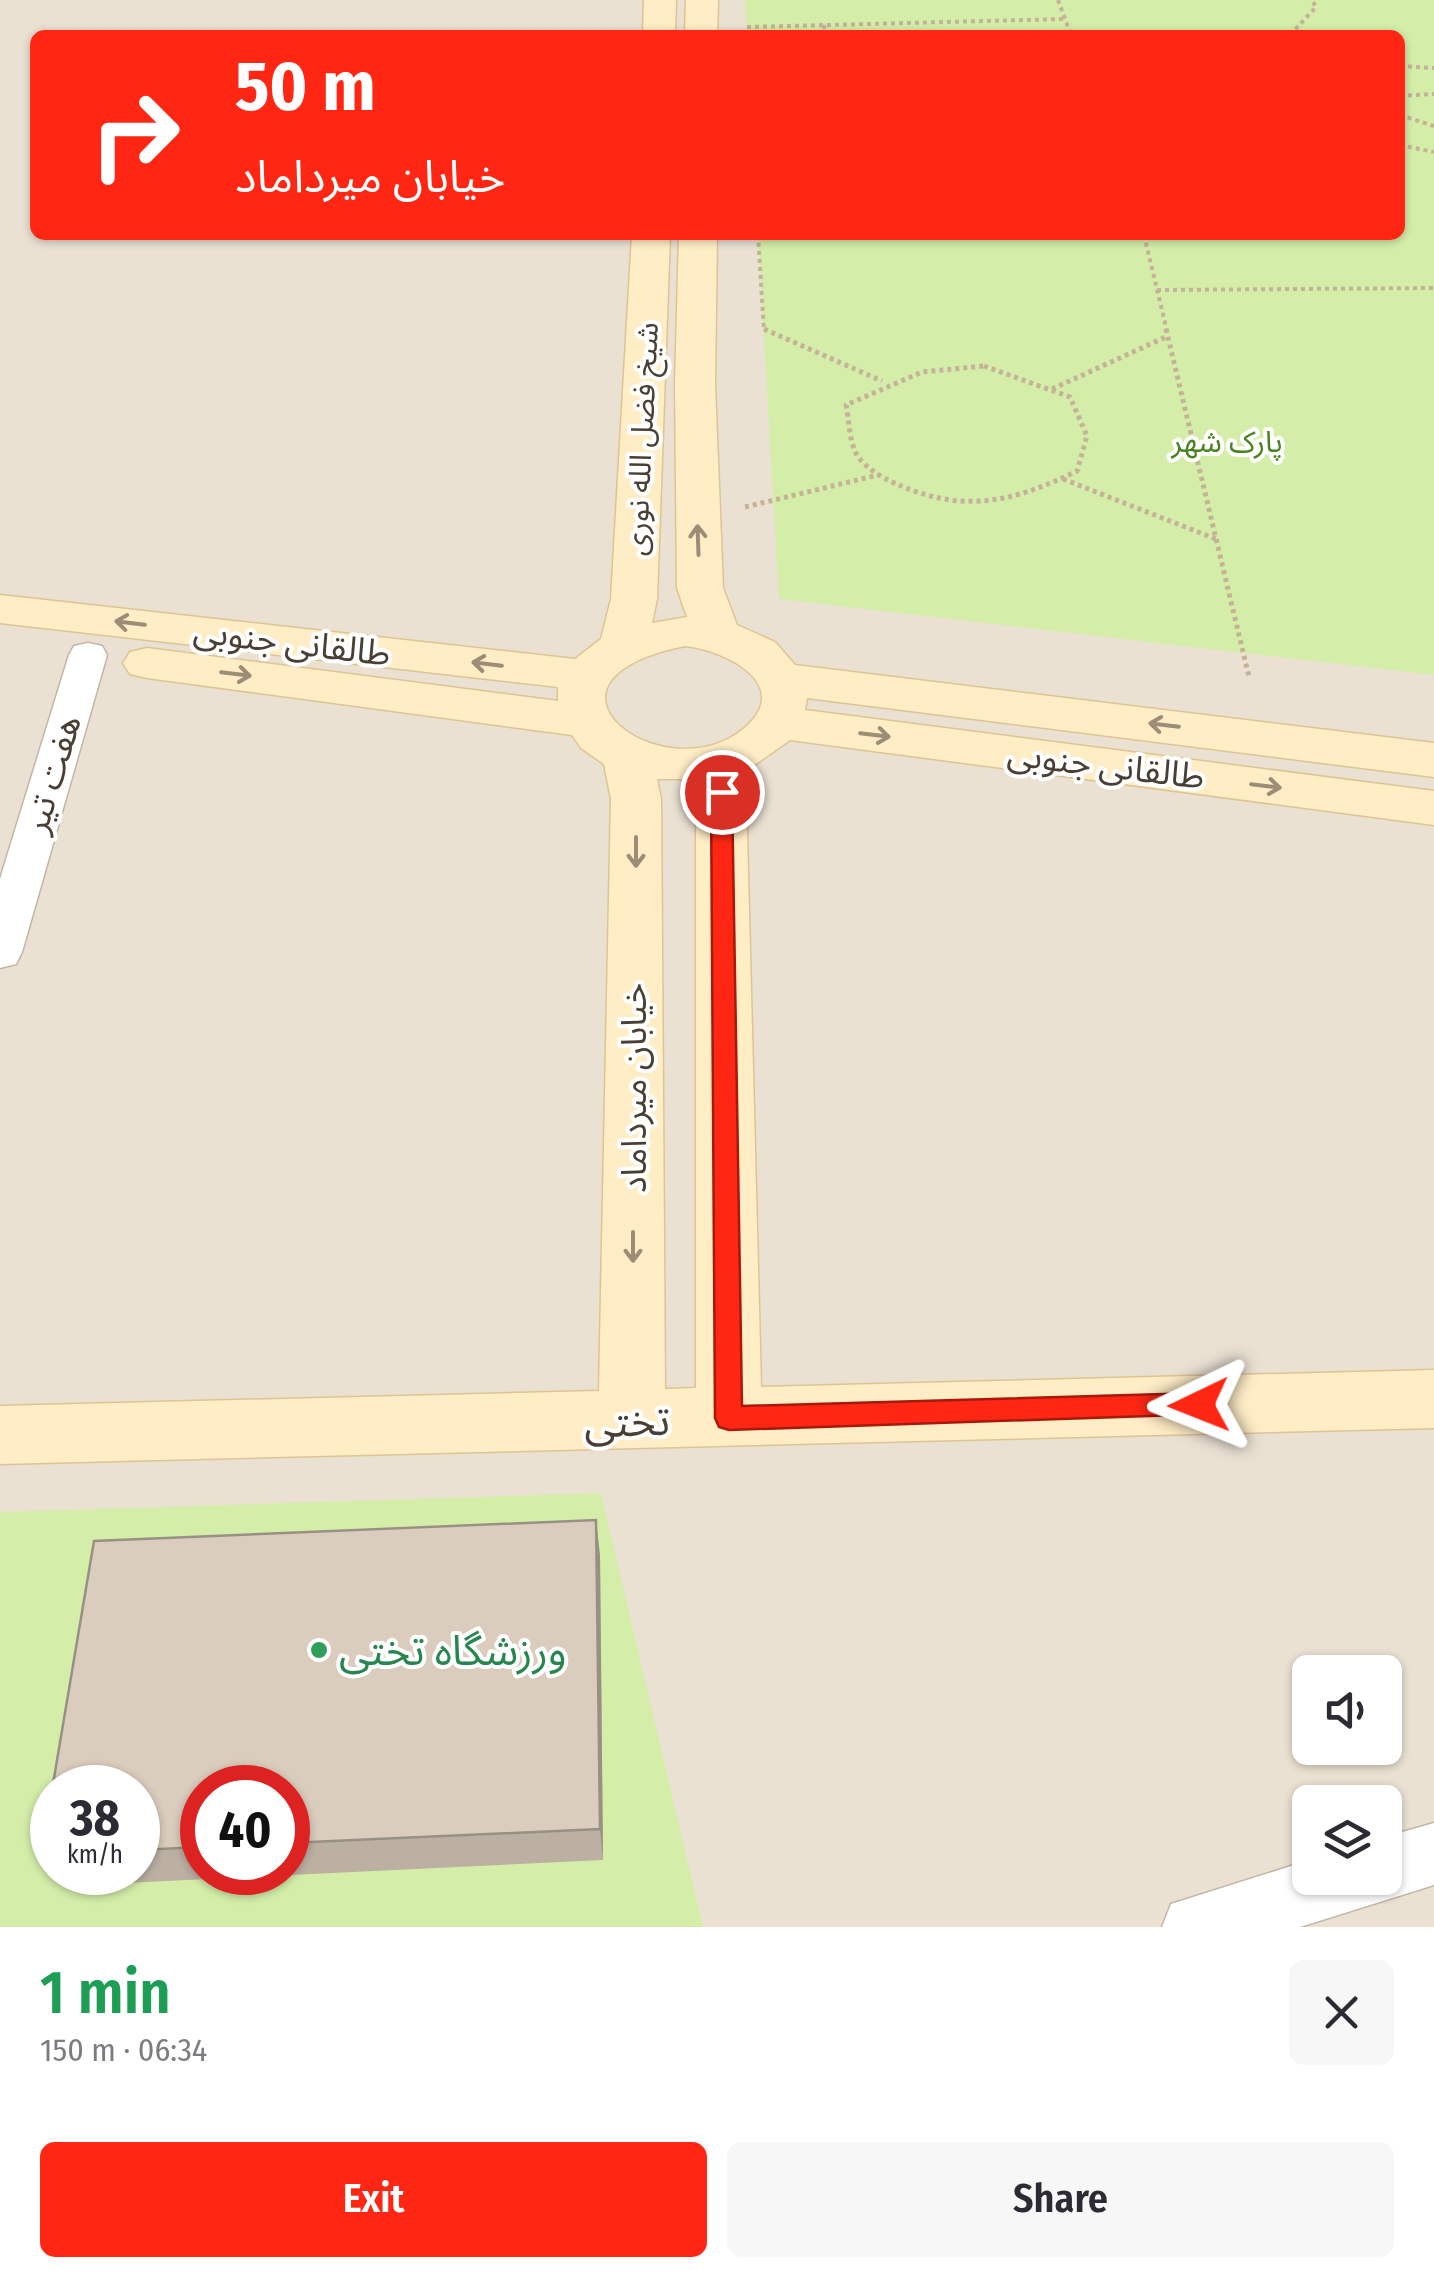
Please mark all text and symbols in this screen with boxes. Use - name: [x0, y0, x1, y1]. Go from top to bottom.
- text: 50 m: [235, 45, 376, 129]
- icon: right: [70, 70, 200, 200]
- text: خیابان میرداماد: [235, 150, 505, 204]
- street label: شیخ فضل الله نوری: [618, 321, 670, 557]
- park label: پارک شهر: [1170, 424, 1283, 461]
- one-way arrow: [689, 525, 708, 557]
- street label: طالقانی جنوبی: [191, 609, 393, 675]
- one-way arrow: [114, 613, 146, 632]
- one-way arrow: [472, 654, 504, 673]
- one-way arrow: [219, 666, 251, 684]
- street label: هفت تیر: [14, 710, 90, 839]
- one-way arrow: [1148, 715, 1180, 734]
- one-way arrow: [858, 726, 890, 744]
- street label: طالقانی جنوبی: [1005, 732, 1207, 798]
- pin: [680, 750, 765, 835]
- icon: arrive: [695, 765, 750, 820]
- one-way arrow: [1250, 777, 1282, 795]
- one-way arrow: [626, 834, 646, 867]
- street label: خیابان میرداماد: [613, 983, 655, 1193]
- one-way arrow: [624, 1230, 642, 1262]
- position arrow: [1147, 1353, 1251, 1457]
- street label: تختی: [583, 1396, 671, 1448]
- place label: ورزشگاه تختی: [339, 1626, 567, 1676]
- marker: ورزشگاه تختی: [308, 1639, 330, 1661]
- map controls: [1292, 1655, 1402, 1895]
- button: sound: [1292, 1655, 1402, 1765]
- speed limit sign: 40: [180, 1765, 310, 1895]
- button: layers: [1292, 1785, 1402, 1895]
- text: 38: [70, 1788, 120, 1848]
- text: km/h: [67, 1840, 123, 1870]
- text: 1 min: [40, 1957, 171, 2029]
- button: close: [1289, 1960, 1394, 2065]
- text: 150 m · 06:34: [40, 2031, 207, 2069]
- button: Exit: [40, 2142, 707, 2257]
- button: Share: [727, 2142, 1394, 2257]

